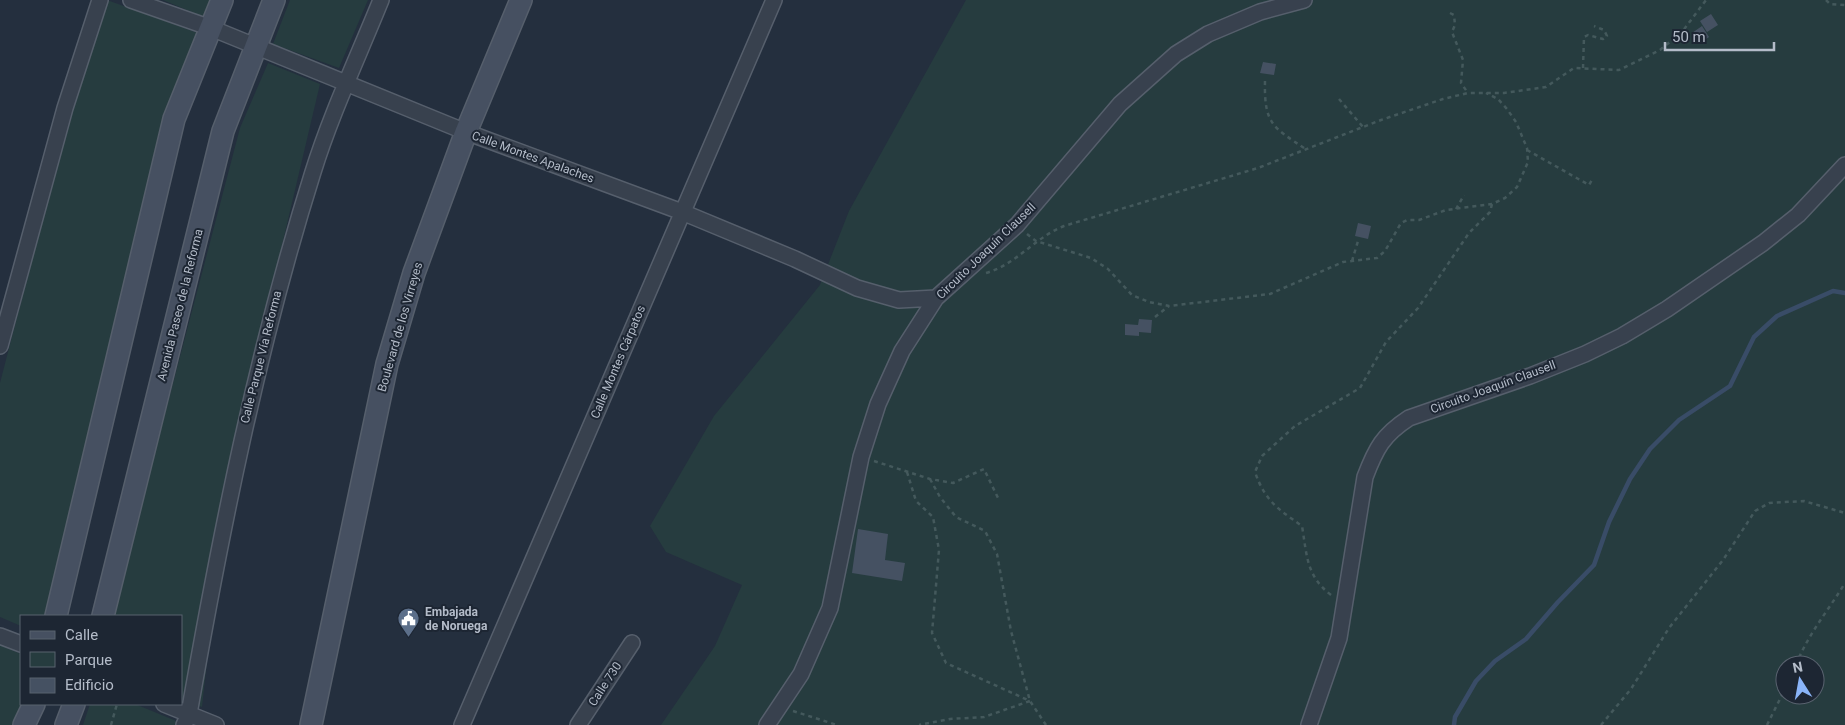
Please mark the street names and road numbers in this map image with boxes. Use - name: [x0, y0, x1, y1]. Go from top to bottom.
- street label: Calle Montes Apalaches: [470, 128, 596, 186]
- street label: Circuito Joaquín Clausell: [934, 200, 1038, 302]
- street label: Avenida Paseo de la Reforma: [154, 227, 206, 383]
- street label: Boulevard de los Virreyes: [375, 261, 425, 393]
- street label: Calle Parque Vía Reforma: [238, 289, 284, 425]
- street label: Calle Montes Cárpatos: [588, 303, 648, 421]
- street label: Circuito Joaquín Clausell: [1428, 358, 1558, 416]
- street label: Calle 730: [586, 659, 625, 709]

